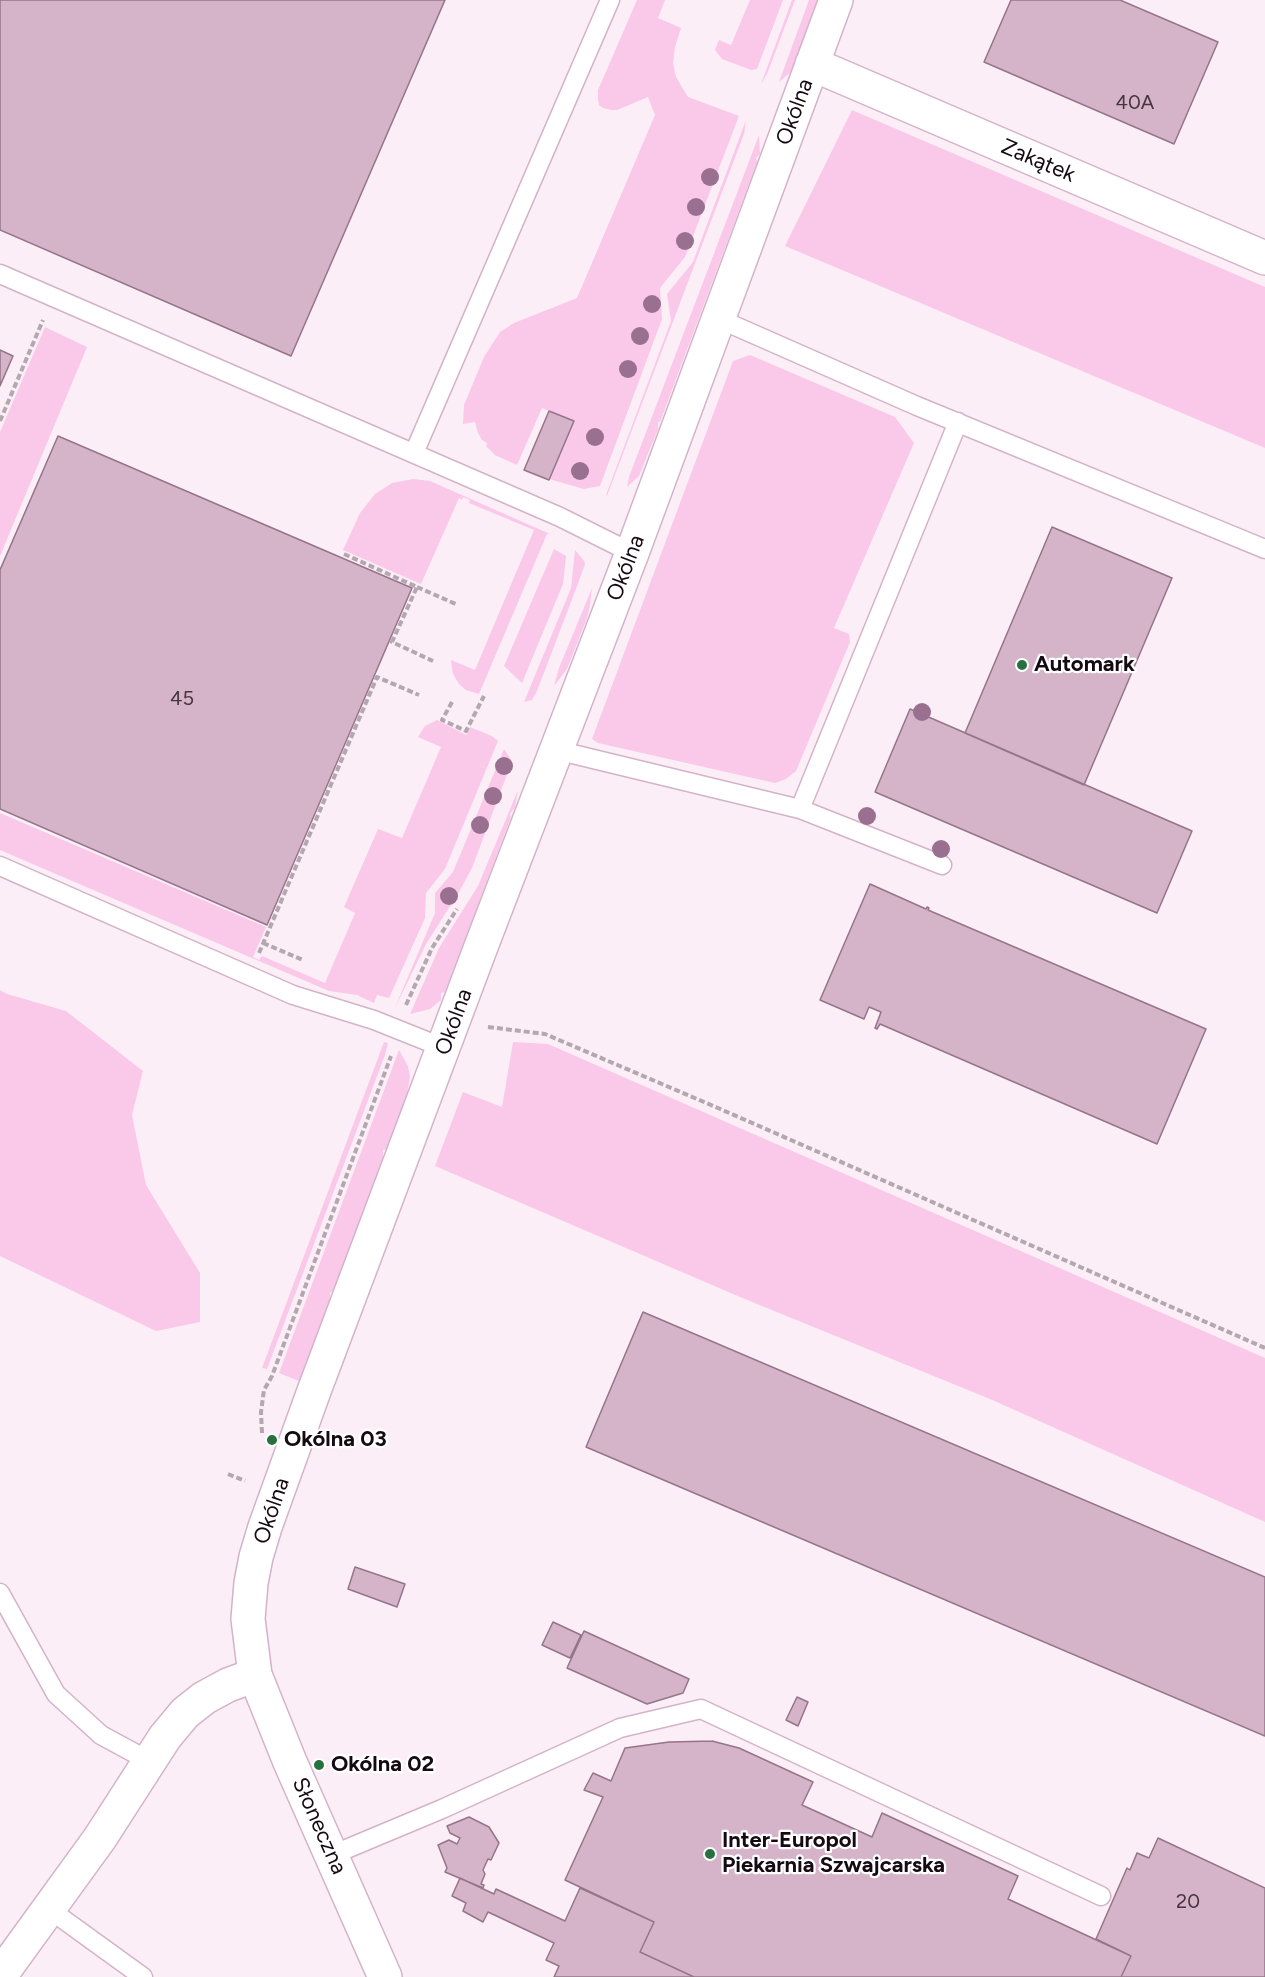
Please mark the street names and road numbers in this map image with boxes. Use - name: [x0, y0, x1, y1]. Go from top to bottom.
- street label: Okólna: [771, 75, 819, 149]
- street label: Zakątek: [997, 134, 1079, 188]
- street label: Okólna: [601, 531, 651, 605]
- street label: Okólna: [430, 985, 478, 1059]
- street label: Okólna: [248, 1474, 296, 1548]
- street label: Słoneczna: [286, 1774, 352, 1878]

